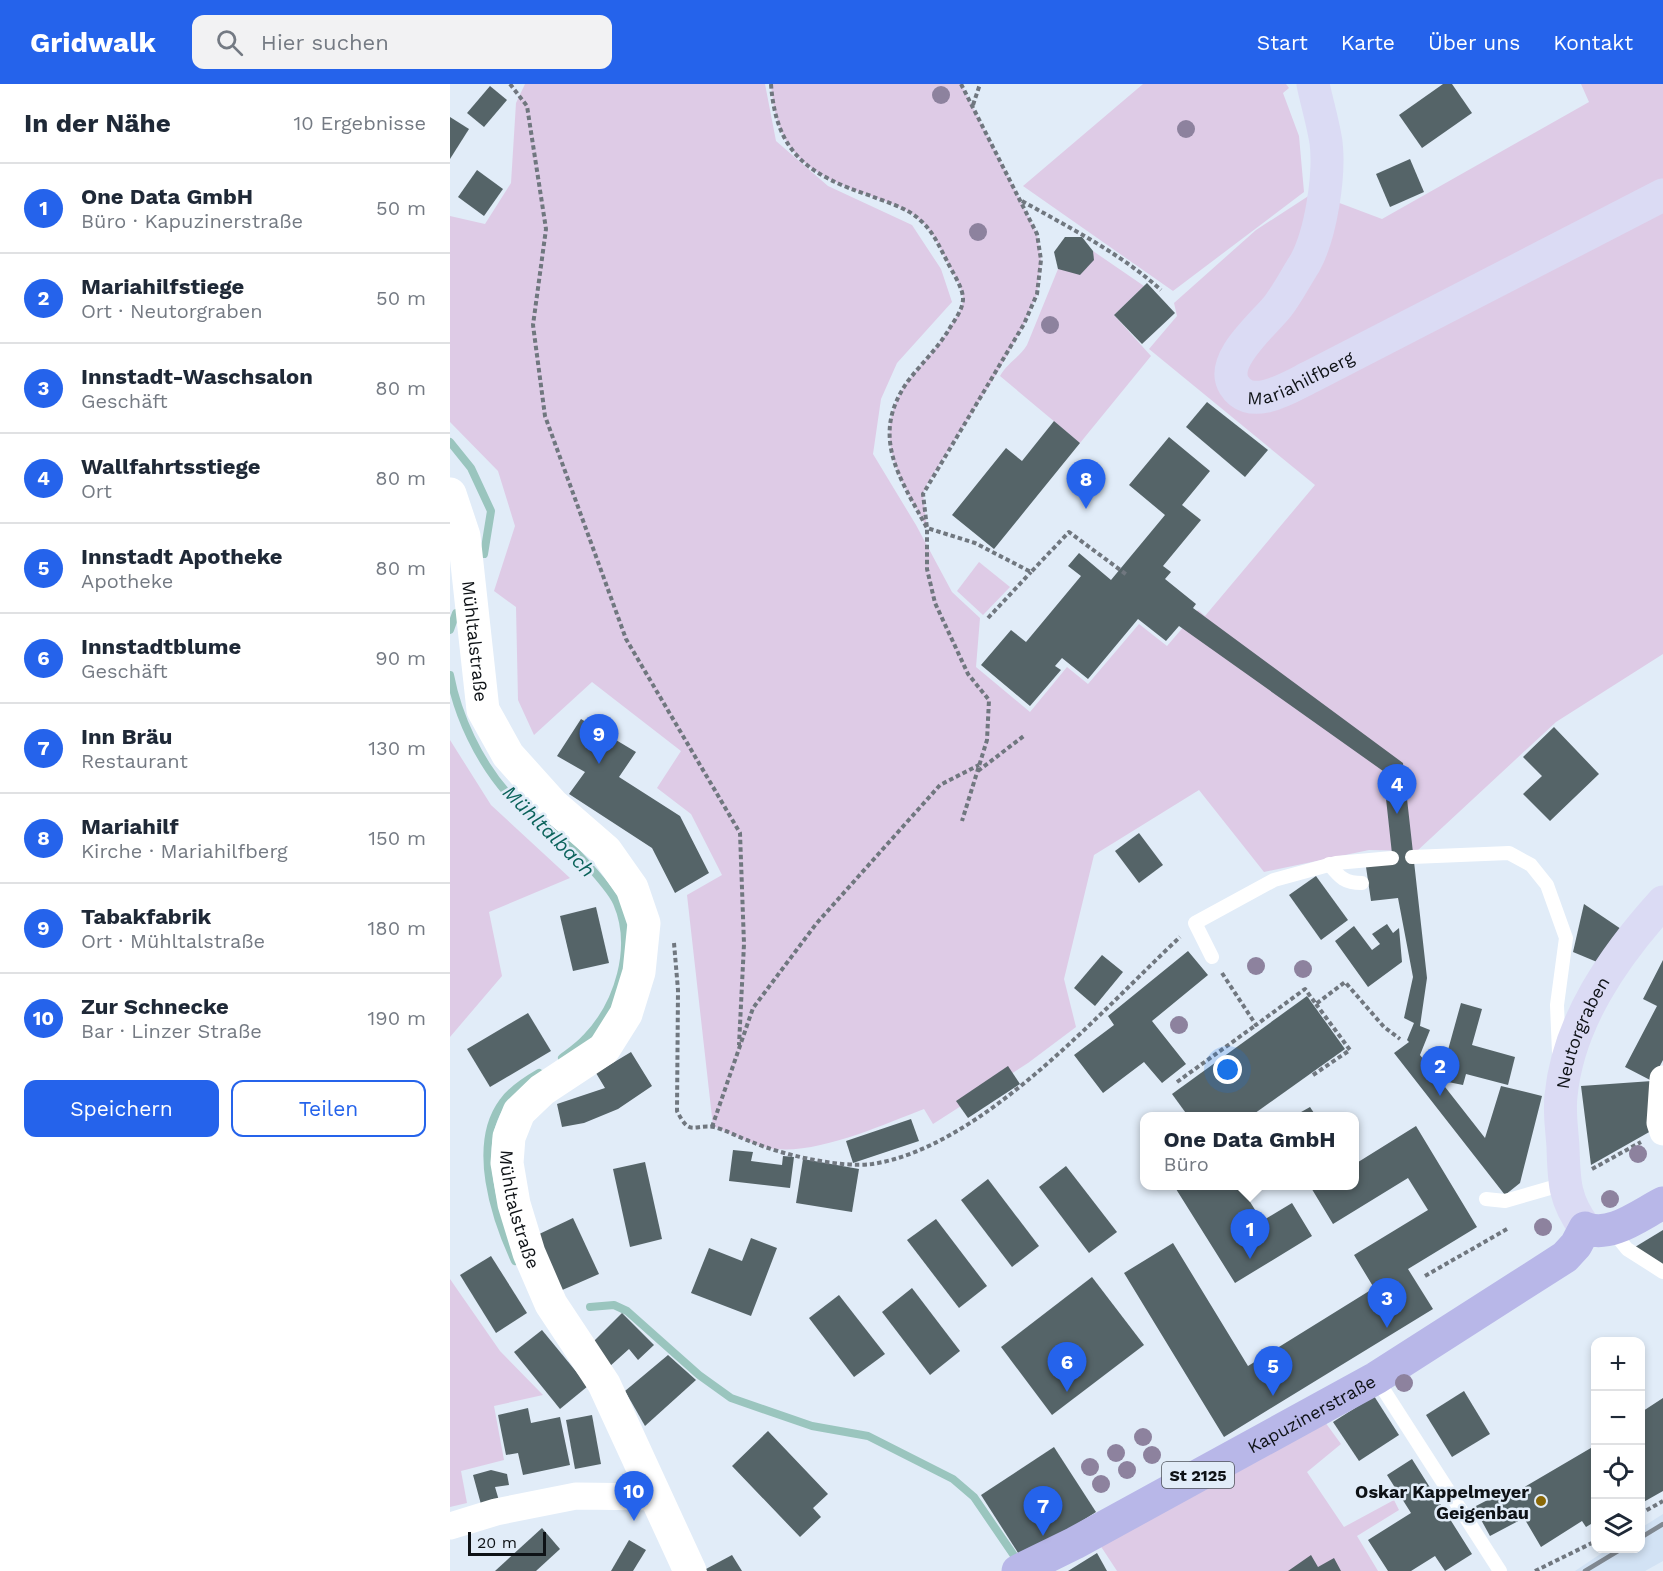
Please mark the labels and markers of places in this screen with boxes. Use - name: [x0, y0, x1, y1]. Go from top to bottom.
- pin: 8: [1066, 460, 1106, 509]
- pin: 9: [580, 714, 618, 764]
- pin: 4: [1378, 764, 1416, 814]
- pin: 2: [1420, 1046, 1460, 1096]
- pin: 1: [1230, 1210, 1270, 1259]
- pin: 3: [1368, 1278, 1406, 1328]
- pin: 6: [1048, 1342, 1086, 1392]
- pin: 5: [1254, 1346, 1292, 1396]
- pin: 10: [614, 1472, 654, 1521]
- place label: Oskar Kappelmeyer Geigenbau: [1355, 1481, 1529, 1523]
- pin: 7: [1024, 1486, 1062, 1536]
- marker: Oskar Kappelmeyer Geigenbau: [1534, 1494, 1548, 1508]

